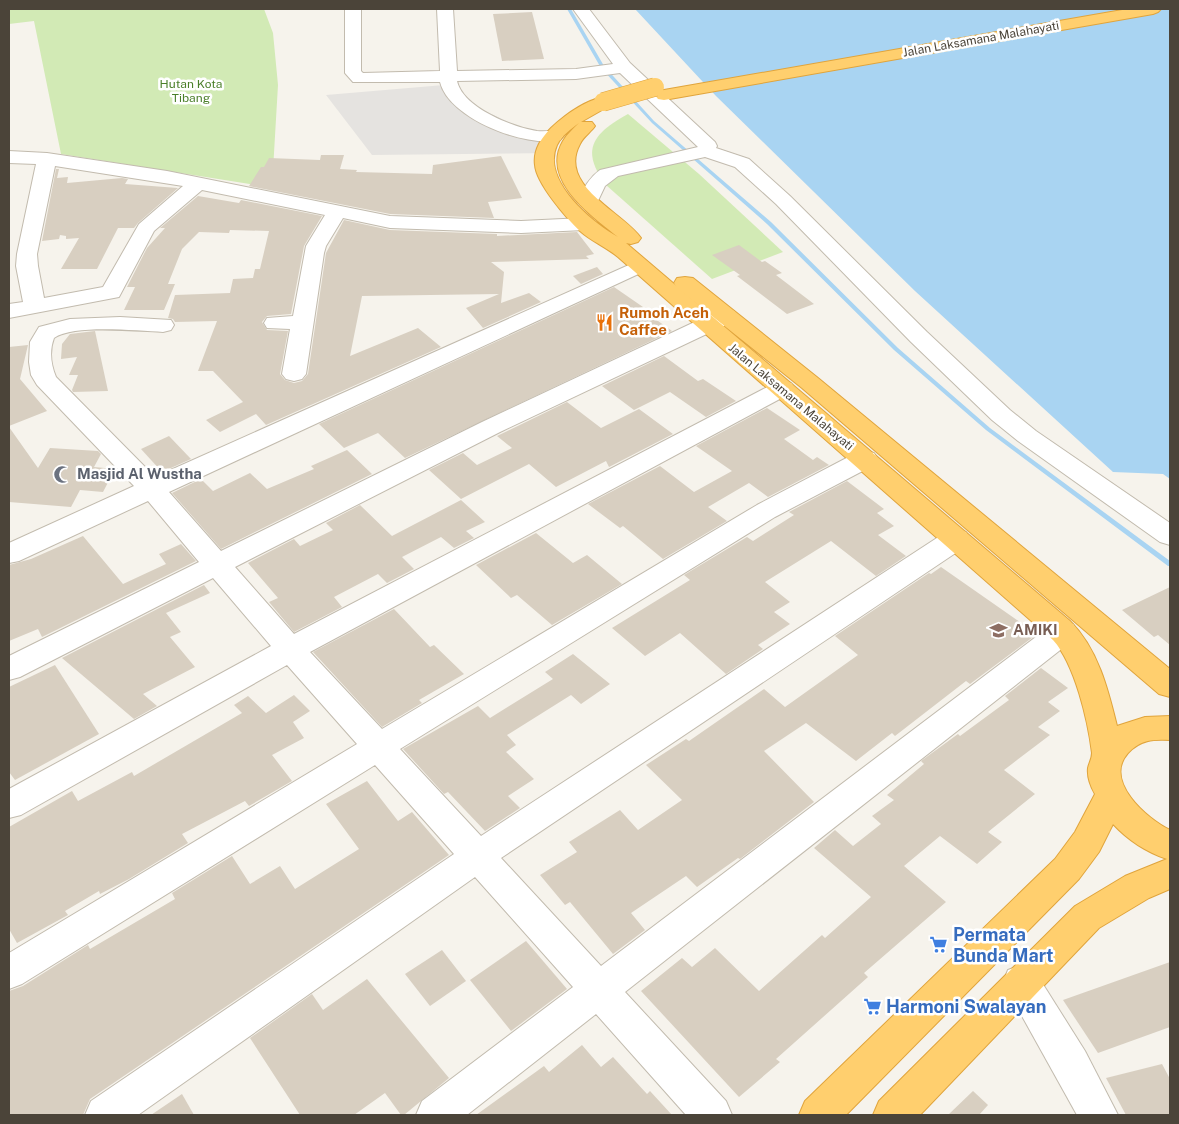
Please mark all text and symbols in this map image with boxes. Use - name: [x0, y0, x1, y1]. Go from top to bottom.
- street label: Jalan Laksamana Malahayati: [902, 18, 1060, 60]
- park label: Hutan Kota Tibang: [160, 77, 222, 105]
- place label: Rumoh Aceh Caffee: [619, 304, 709, 338]
- restaurant icon: Rumoh Aceh Caffee: [595, 312, 615, 332]
- street label: Jalan Laksamana Malahayati: [726, 341, 856, 453]
- mosque icon: Masjid Al Wustha: [53, 464, 73, 484]
- place label: Masjid Al Wustha: [77, 465, 202, 482]
- school or university icon: AMIKI: [989, 620, 1009, 640]
- place label: AMIKI: [1013, 621, 1058, 638]
- place label: Permata Bunda Mart: [953, 924, 1054, 966]
- supermarket icon: Permata Bunda Mart: [929, 935, 949, 955]
- place label: Harmoni Swalayan: [886, 996, 1046, 1017]
- supermarket icon: Harmoni Swalayan: [862, 997, 882, 1017]

